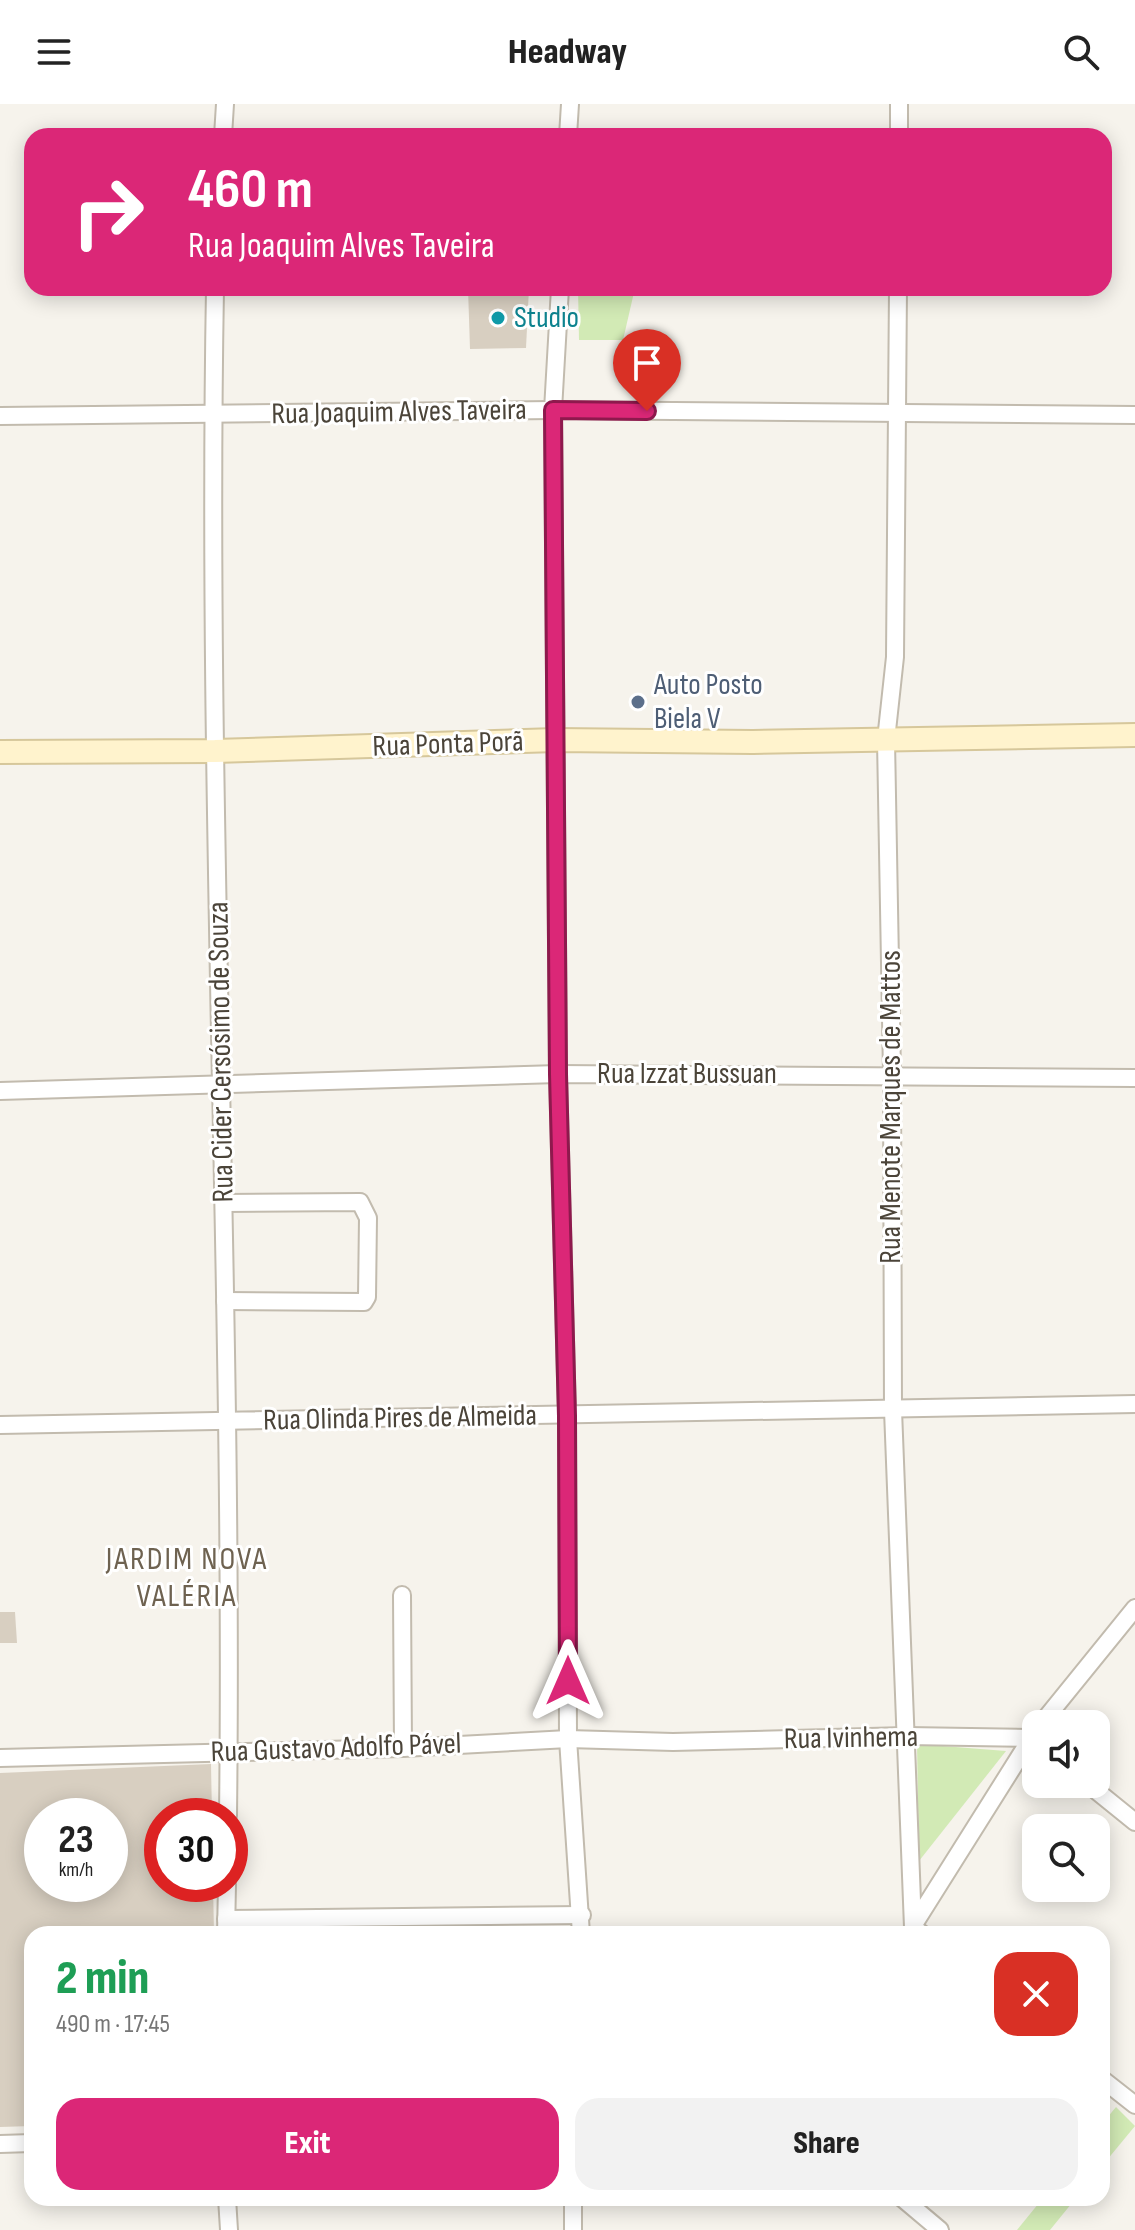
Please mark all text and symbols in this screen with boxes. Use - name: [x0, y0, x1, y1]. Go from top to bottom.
- icon: menu: [32, 30, 76, 74]
- icon: search: [1059, 30, 1103, 74]
- text: Headway: [508, 31, 627, 74]
- text: 460 m: [188, 157, 313, 224]
- icon: right: [56, 160, 160, 264]
- text: Rua Joaquim Alves Taveira: [188, 225, 495, 268]
- place label: Studio: [514, 300, 579, 336]
- marker: Studio: [489, 309, 507, 327]
- pin: [613, 329, 681, 411]
- icon: arrive: [625, 341, 669, 385]
- street label: Rua Joaquim Alves Taveira: [271, 392, 527, 432]
- place label: Auto Posto Biela V: [653, 667, 763, 737]
- marker: Auto Posto Biela V: [629, 693, 647, 711]
- street label: Rua Ponta Porã: [372, 723, 524, 765]
- street label: Rua Cider Cersósimo de Souza: [200, 901, 242, 1203]
- street label: Rua Menote Marques de Mattos: [873, 950, 909, 1264]
- street label: Rua Izzat Bussuan: [597, 1056, 777, 1092]
- street label: Rua Olinda Pires de Almeida: [263, 1398, 537, 1438]
- district label: JARDIM NOVA VALÉRIA: [105, 1540, 268, 1616]
- position arrow: [526, 1639, 610, 1723]
- map controls: [1022, 1710, 1110, 1902]
- button: sound: [1022, 1710, 1110, 1798]
- street label: Rua Ivinhema: [783, 1719, 919, 1757]
- street label: Rua Gustavo Adolfo Pável: [210, 1726, 462, 1770]
- speed limit sign: 30: [144, 1798, 248, 1902]
- button: search: [1022, 1814, 1110, 1902]
- text: 23: [58, 1816, 94, 1864]
- text: km/h: [59, 1858, 93, 1882]
- text: 2 min: [56, 1950, 149, 2007]
- button: close: [994, 1952, 1078, 2036]
- text: 490 m · 17:45: [56, 2009, 170, 2040]
- button: Exit: [56, 2098, 559, 2190]
- button: Share: [575, 2098, 1078, 2190]

